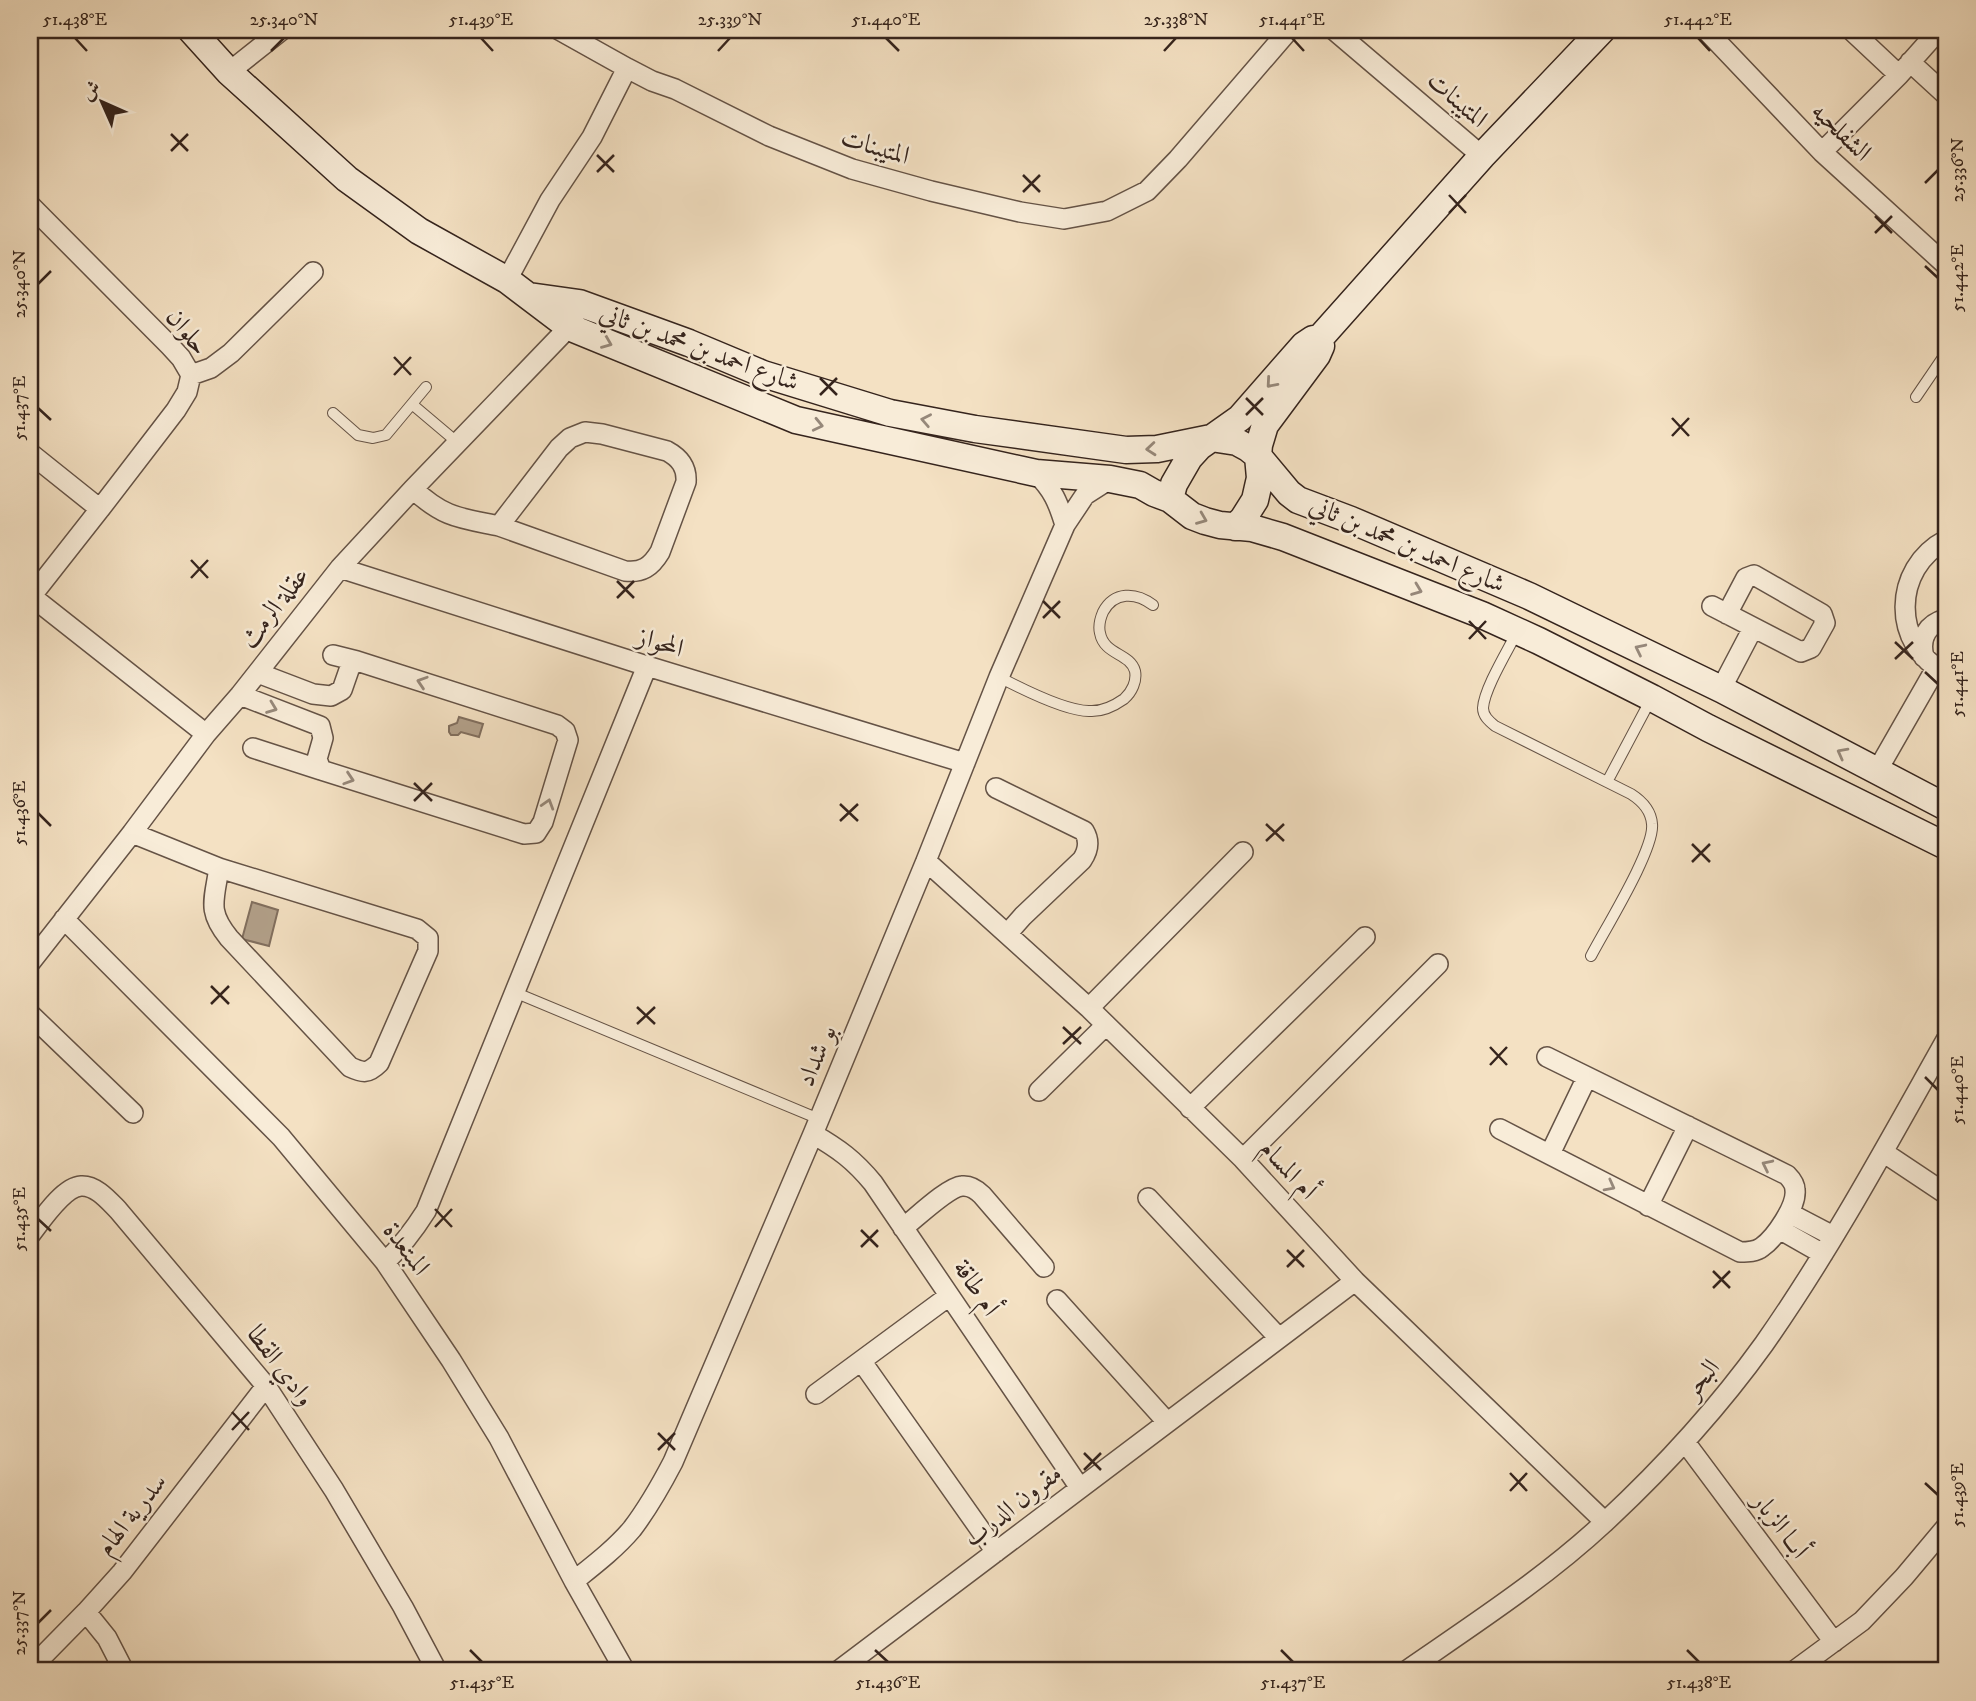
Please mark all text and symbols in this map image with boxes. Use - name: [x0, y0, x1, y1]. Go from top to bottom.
- text: 51.438°E: [43, 9, 108, 31]
- text: 25.340°N: [250, 9, 319, 31]
- text: 51.439°E: [449, 9, 514, 31]
- text: 25.339°N: [698, 9, 762, 31]
- text: 51.440°E: [852, 9, 921, 31]
- text: 25.338°N: [1144, 9, 1208, 31]
- text: 51.441°E: [1259, 9, 1325, 31]
- text: 51.442°E: [1664, 9, 1732, 31]
- street label: المتيبنات: [1420, 64, 1494, 136]
- north arrow: [66, 66, 136, 136]
- text: ش: [76, 76, 106, 106]
- street label: الشفلحيه: [1804, 95, 1878, 169]
- street label: المتيبنات: [837, 121, 913, 173]
- text: 25.336°N: [1947, 137, 1969, 202]
- text: 51.442°E: [1947, 244, 1969, 312]
- text: 25.340°N: [9, 249, 31, 318]
- street label: شارع احمد بن محمد بن ثاني: [593, 297, 803, 403]
- street label: حلوان: [158, 302, 216, 362]
- one-way arrow: [600, 334, 612, 348]
- text: 51.437°E: [9, 375, 31, 441]
- one-way arrow: [1267, 375, 1279, 388]
- one-way arrow: [920, 413, 931, 428]
- one-way arrow: [812, 417, 824, 431]
- one-way arrow: [1145, 441, 1156, 456]
- street label: شارع احمد بن محمد بن ثاني: [1302, 489, 1510, 605]
- one-way arrow: [1195, 510, 1207, 524]
- street label: عقلة الرمث: [233, 560, 317, 656]
- one-way arrow: [1410, 581, 1422, 595]
- street label: المحواز: [630, 619, 687, 666]
- one-way arrow: [1635, 644, 1647, 658]
- text: 51.441°E: [1947, 651, 1969, 717]
- one-way arrow: [417, 676, 429, 690]
- one-way arrow: [266, 699, 278, 713]
- one-way arrow: [1837, 747, 1850, 761]
- one-way arrow: [342, 771, 355, 785]
- text: 51.436°E: [9, 780, 31, 845]
- one-way arrow: [540, 798, 555, 810]
- street label: بو شداد: [789, 1020, 845, 1092]
- text: 51.440°E: [1947, 1055, 1969, 1124]
- street label: أم المسام: [1248, 1132, 1326, 1211]
- one-way arrow: [1762, 1159, 1774, 1173]
- one-way arrow: [1603, 1178, 1616, 1191]
- text: 51.435°E: [9, 1186, 31, 1251]
- street label: المبتعدة: [375, 1216, 437, 1282]
- street label: أم طاقة: [941, 1252, 1009, 1326]
- street label: وادي القطا: [236, 1319, 321, 1415]
- street label: البحر: [1674, 1353, 1728, 1408]
- street label: مقرون الدرب: [957, 1457, 1069, 1555]
- text: 51.439°E: [1947, 1462, 1969, 1527]
- street label: سدرية الهام: [89, 1467, 179, 1566]
- street label: أبــا الزبار: [1743, 1483, 1817, 1566]
- text: 25.337°N: [9, 1590, 31, 1655]
- text: 51.435°E: [450, 1672, 515, 1694]
- text: 51.436°E: [856, 1672, 921, 1694]
- text: 51.437°E: [1260, 1672, 1326, 1694]
- text: 51.438°E: [1667, 1672, 1732, 1694]

